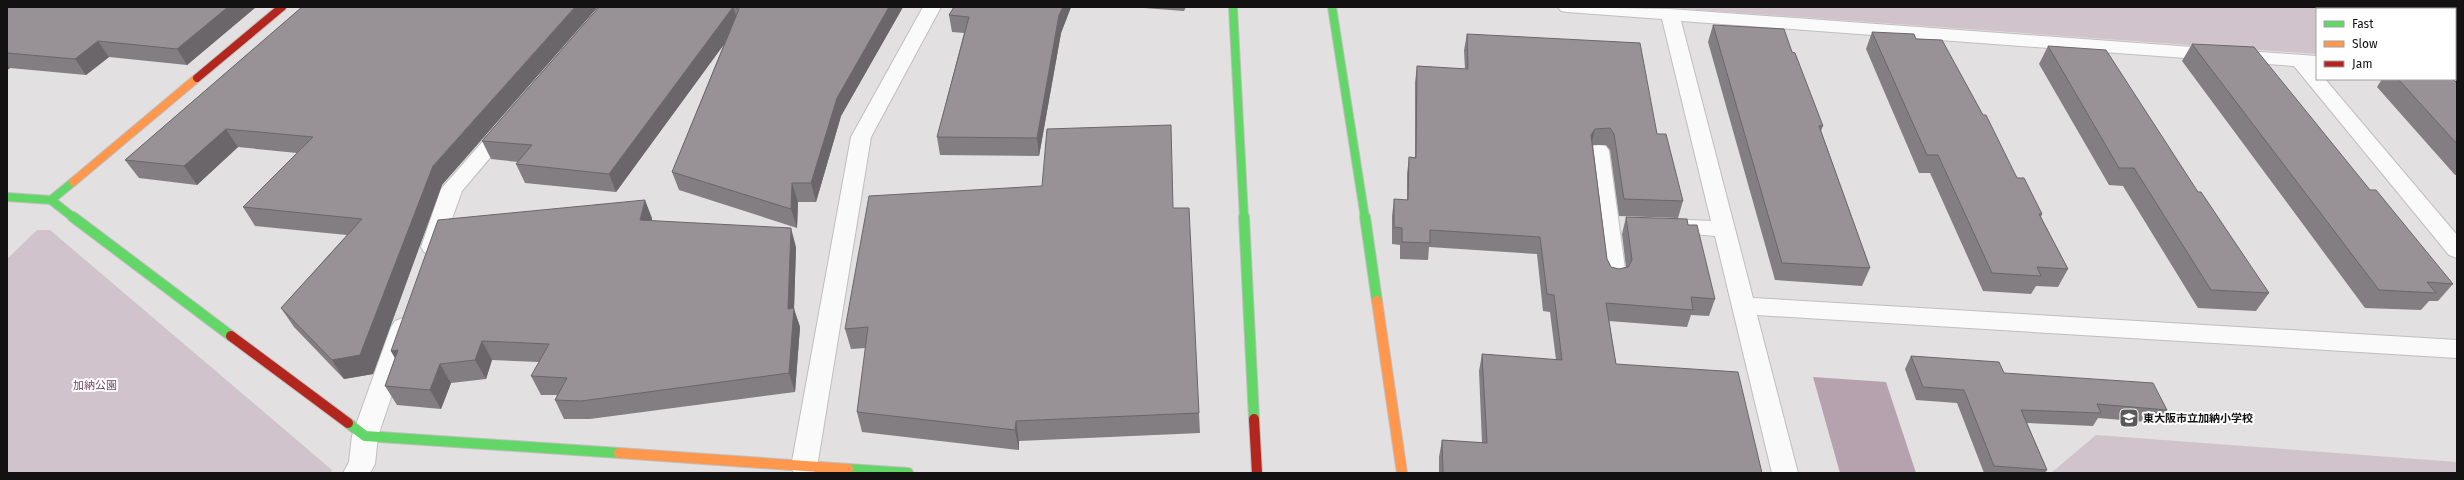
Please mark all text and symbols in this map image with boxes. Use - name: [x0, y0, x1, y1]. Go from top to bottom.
- legend: [2316, 8, 2456, 80]
- text: Fast: [2352, 17, 2374, 31]
- text: Slow: [2352, 37, 2378, 51]
- text: Jam: [2352, 57, 2372, 71]
- park label: 加納公園: [73, 379, 117, 392]
- school or university icon: 東大阪市立加納小学校: [2118, 407, 2140, 429]
- place label: 東大阪市立加納小学校: [2143, 412, 2253, 425]

